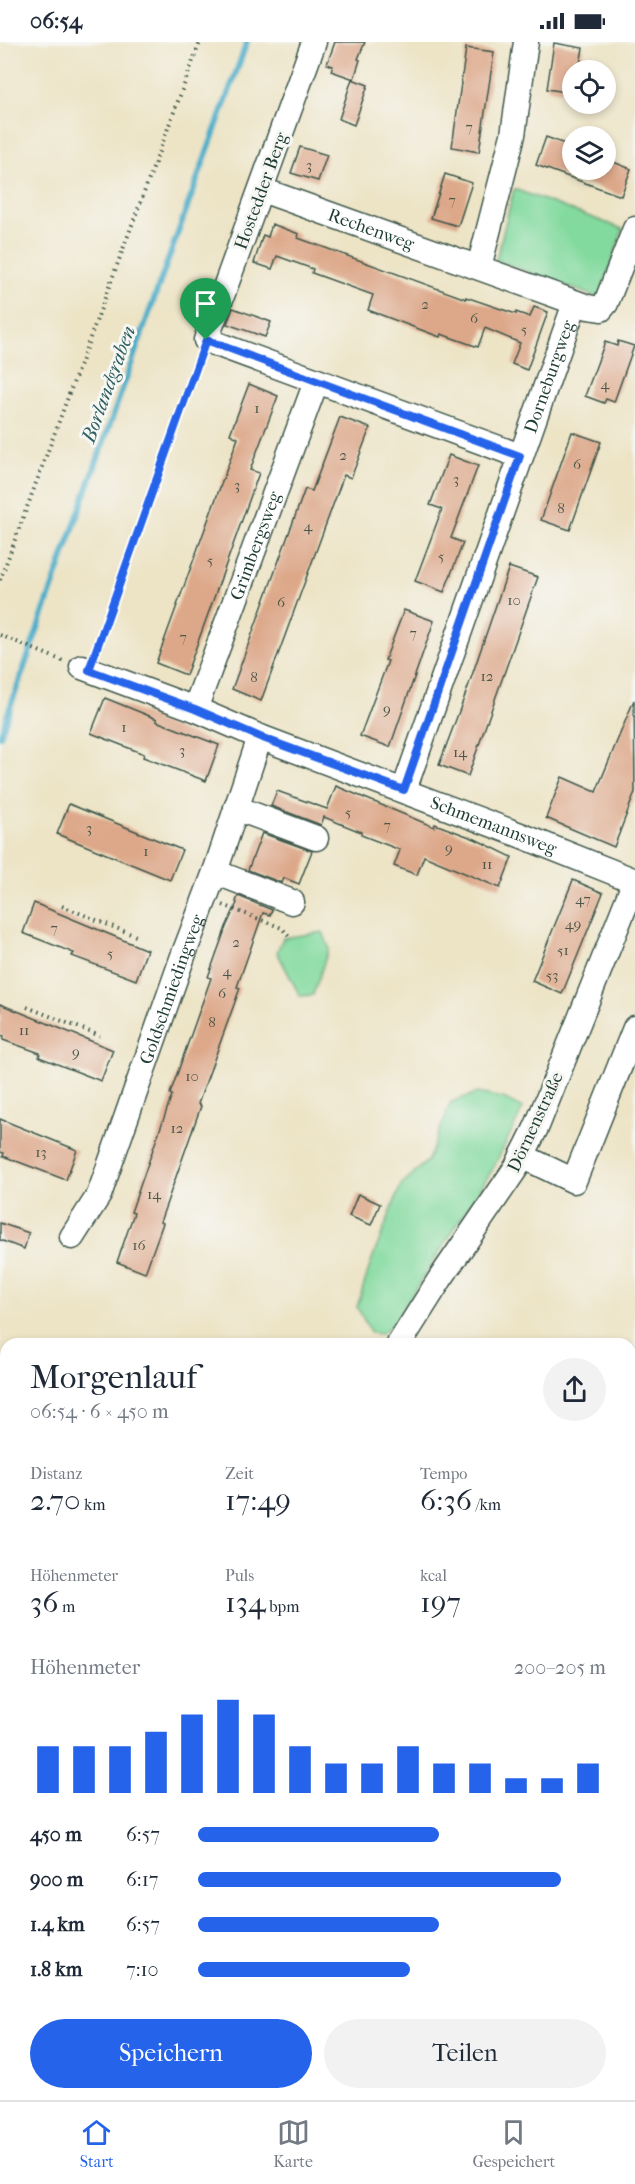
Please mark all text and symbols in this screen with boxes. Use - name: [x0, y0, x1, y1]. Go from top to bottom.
- text: 06:54: [30, 8, 82, 34]
- map controls: [562, 60, 616, 180]
- button: locate: [562, 60, 616, 114]
- house number: 7: [465, 118, 473, 136]
- button: layers: [562, 126, 616, 180]
- street label: Hostedder Berg: [231, 129, 292, 253]
- house number: 3: [306, 156, 312, 174]
- house number: 7: [448, 191, 456, 209]
- street label: Rechenweg: [325, 205, 417, 255]
- pin: [180, 278, 231, 340]
- icon: arrive: [189, 287, 222, 320]
- house number: 2: [421, 295, 429, 313]
- house number: 6: [470, 309, 479, 327]
- street label: Dorneburgweg: [520, 317, 579, 436]
- house number: 5: [521, 320, 527, 338]
- water label: Borlandgraben: [76, 323, 140, 447]
- house number: 4: [601, 375, 611, 393]
- house number: 1: [254, 399, 260, 417]
- house number: 2: [339, 446, 347, 464]
- house number: 6: [573, 455, 582, 473]
- house number: 3: [453, 470, 459, 488]
- house number: 3: [234, 476, 240, 494]
- street label: Grimbergsweg: [226, 488, 286, 603]
- house number: 8: [557, 499, 565, 517]
- house number: 4: [304, 517, 314, 535]
- house number: 5: [438, 547, 444, 565]
- house number: 5: [207, 551, 213, 569]
- house number: 10: [507, 591, 521, 609]
- house number: 6: [277, 593, 286, 611]
- house number: 7: [409, 624, 417, 642]
- house number: 7: [179, 628, 187, 646]
- house number: 12: [480, 667, 494, 685]
- house number: 8: [250, 668, 258, 686]
- house number: 9: [383, 700, 391, 718]
- house number: 1: [121, 718, 127, 736]
- house number: 3: [179, 741, 185, 759]
- house number: 14: [453, 743, 468, 761]
- street label: Schmemannsweg: [427, 792, 560, 860]
- house number: 5: [345, 803, 351, 821]
- house number: 7: [383, 816, 391, 834]
- house number: 3: [86, 819, 92, 837]
- house number: 9: [445, 839, 453, 857]
- house number: 1: [143, 842, 149, 860]
- house number: 11: [482, 855, 492, 873]
- house number: 47: [575, 890, 591, 908]
- street label: Goldschmiedingweg: [136, 912, 209, 1067]
- house number: 49: [565, 915, 581, 933]
- house number: 7: [50, 919, 58, 937]
- house number: 2: [232, 933, 240, 951]
- house number: 51: [557, 941, 569, 959]
- house number: 5: [107, 944, 113, 962]
- house number: 4: [223, 962, 233, 980]
- house number: 53: [546, 966, 558, 984]
- house number: 6: [218, 984, 227, 1002]
- house number: 8: [208, 1013, 216, 1031]
- house number: 11: [19, 1021, 29, 1039]
- house number: 9: [72, 1043, 80, 1061]
- house number: 10: [185, 1067, 199, 1085]
- street label: Dörnenstraße: [503, 1069, 568, 1176]
- house number: 12: [170, 1119, 184, 1137]
- house number: 13: [35, 1143, 47, 1161]
- house number: 14: [147, 1185, 162, 1203]
- house number: 16: [132, 1236, 147, 1254]
- text: Morgenlauf: [30, 1358, 197, 1397]
- button: share: [543, 1358, 606, 1421]
- text: 06:54 · 6 × 450 m: [30, 1400, 169, 1423]
- text: Distanz: [30, 1464, 82, 1483]
- text: Zeit: [225, 1464, 254, 1483]
- text: Tempo: [420, 1464, 467, 1483]
- text: 2.70: [30, 1483, 80, 1518]
- text: 17:49: [225, 1483, 291, 1518]
- text: 6:36: [420, 1483, 472, 1518]
- text: km: [80, 1495, 105, 1514]
- text: /km: [472, 1495, 501, 1514]
- text: Höhenmeter: [30, 1566, 118, 1585]
- text: Puls: [225, 1566, 254, 1585]
- text: kcal: [420, 1566, 447, 1585]
- text: 36: [30, 1585, 59, 1620]
- text: 134: [225, 1585, 266, 1620]
- text: 197: [420, 1585, 461, 1620]
- text: m: [59, 1597, 75, 1616]
- text: bpm: [266, 1597, 299, 1616]
- text: Höhenmeter: [30, 1656, 140, 1679]
- text: 200–205 m: [514, 1656, 606, 1679]
- text: 450 m: [30, 1823, 82, 1846]
- text: 6:57: [126, 1823, 160, 1846]
- text: 900 m: [30, 1868, 83, 1891]
- text: 6:17: [126, 1868, 158, 1891]
- text: 1.4 km: [30, 1913, 85, 1936]
- text: 6:57: [126, 1913, 160, 1936]
- text: 1.8 km: [30, 1958, 82, 1981]
- text: 7:10: [126, 1958, 159, 1981]
- button: Speichern: [30, 2019, 312, 2088]
- button: Teilen: [324, 2019, 606, 2088]
- tab: Start: [80, 2116, 114, 2171]
- tab: Karte: [273, 2116, 313, 2171]
- tab: Gespeichert: [472, 2116, 555, 2171]

